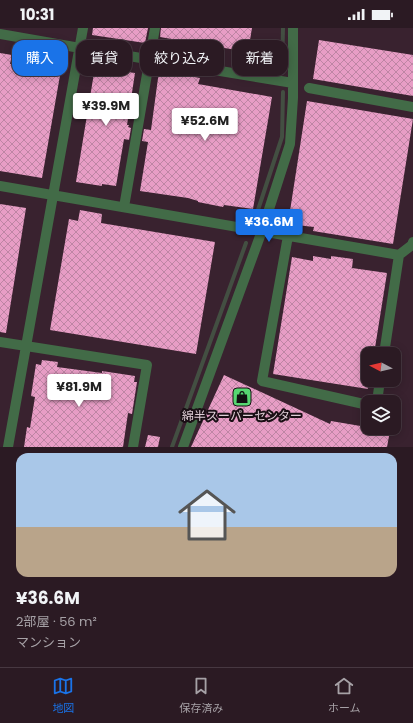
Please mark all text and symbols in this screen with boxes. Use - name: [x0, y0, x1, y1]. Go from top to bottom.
- text: 10:31: [20, 4, 54, 25]
- chip: 購入: [12, 40, 68, 76]
- chip: 賃貸: [76, 40, 132, 76]
- chip: 絞り込み: [140, 40, 224, 76]
- chip: 新着: [232, 40, 288, 76]
- pin: ¥39.9M: [73, 93, 139, 127]
- text: ¥39.9M: [82, 96, 130, 115]
- pin: ¥52.6M: [172, 108, 238, 142]
- text: ¥52.6M: [181, 111, 229, 130]
- pin: ¥36.6M: [236, 209, 302, 243]
- text: ¥36.6M: [245, 212, 293, 231]
- north arrow: [361, 347, 401, 387]
- map controls: [361, 347, 401, 435]
- pin: ¥81.9M: [46, 374, 112, 408]
- text: ¥81.9M: [56, 377, 102, 396]
- shop icon: 綿半スーパーセンター: [231, 386, 253, 408]
- button: layers: [361, 395, 401, 435]
- place label: 綿半スーパーセンター: [182, 407, 302, 424]
- icon: home: [171, 479, 243, 551]
- text: ¥36.6M: [16, 586, 80, 610]
- text: 2部屋 · 56 m²: [16, 612, 97, 631]
- text: マンション: [16, 633, 81, 652]
- tab: 地図: [52, 675, 74, 717]
- tab: 保存済み: [179, 675, 223, 717]
- tab: ホーム: [328, 675, 361, 717]

